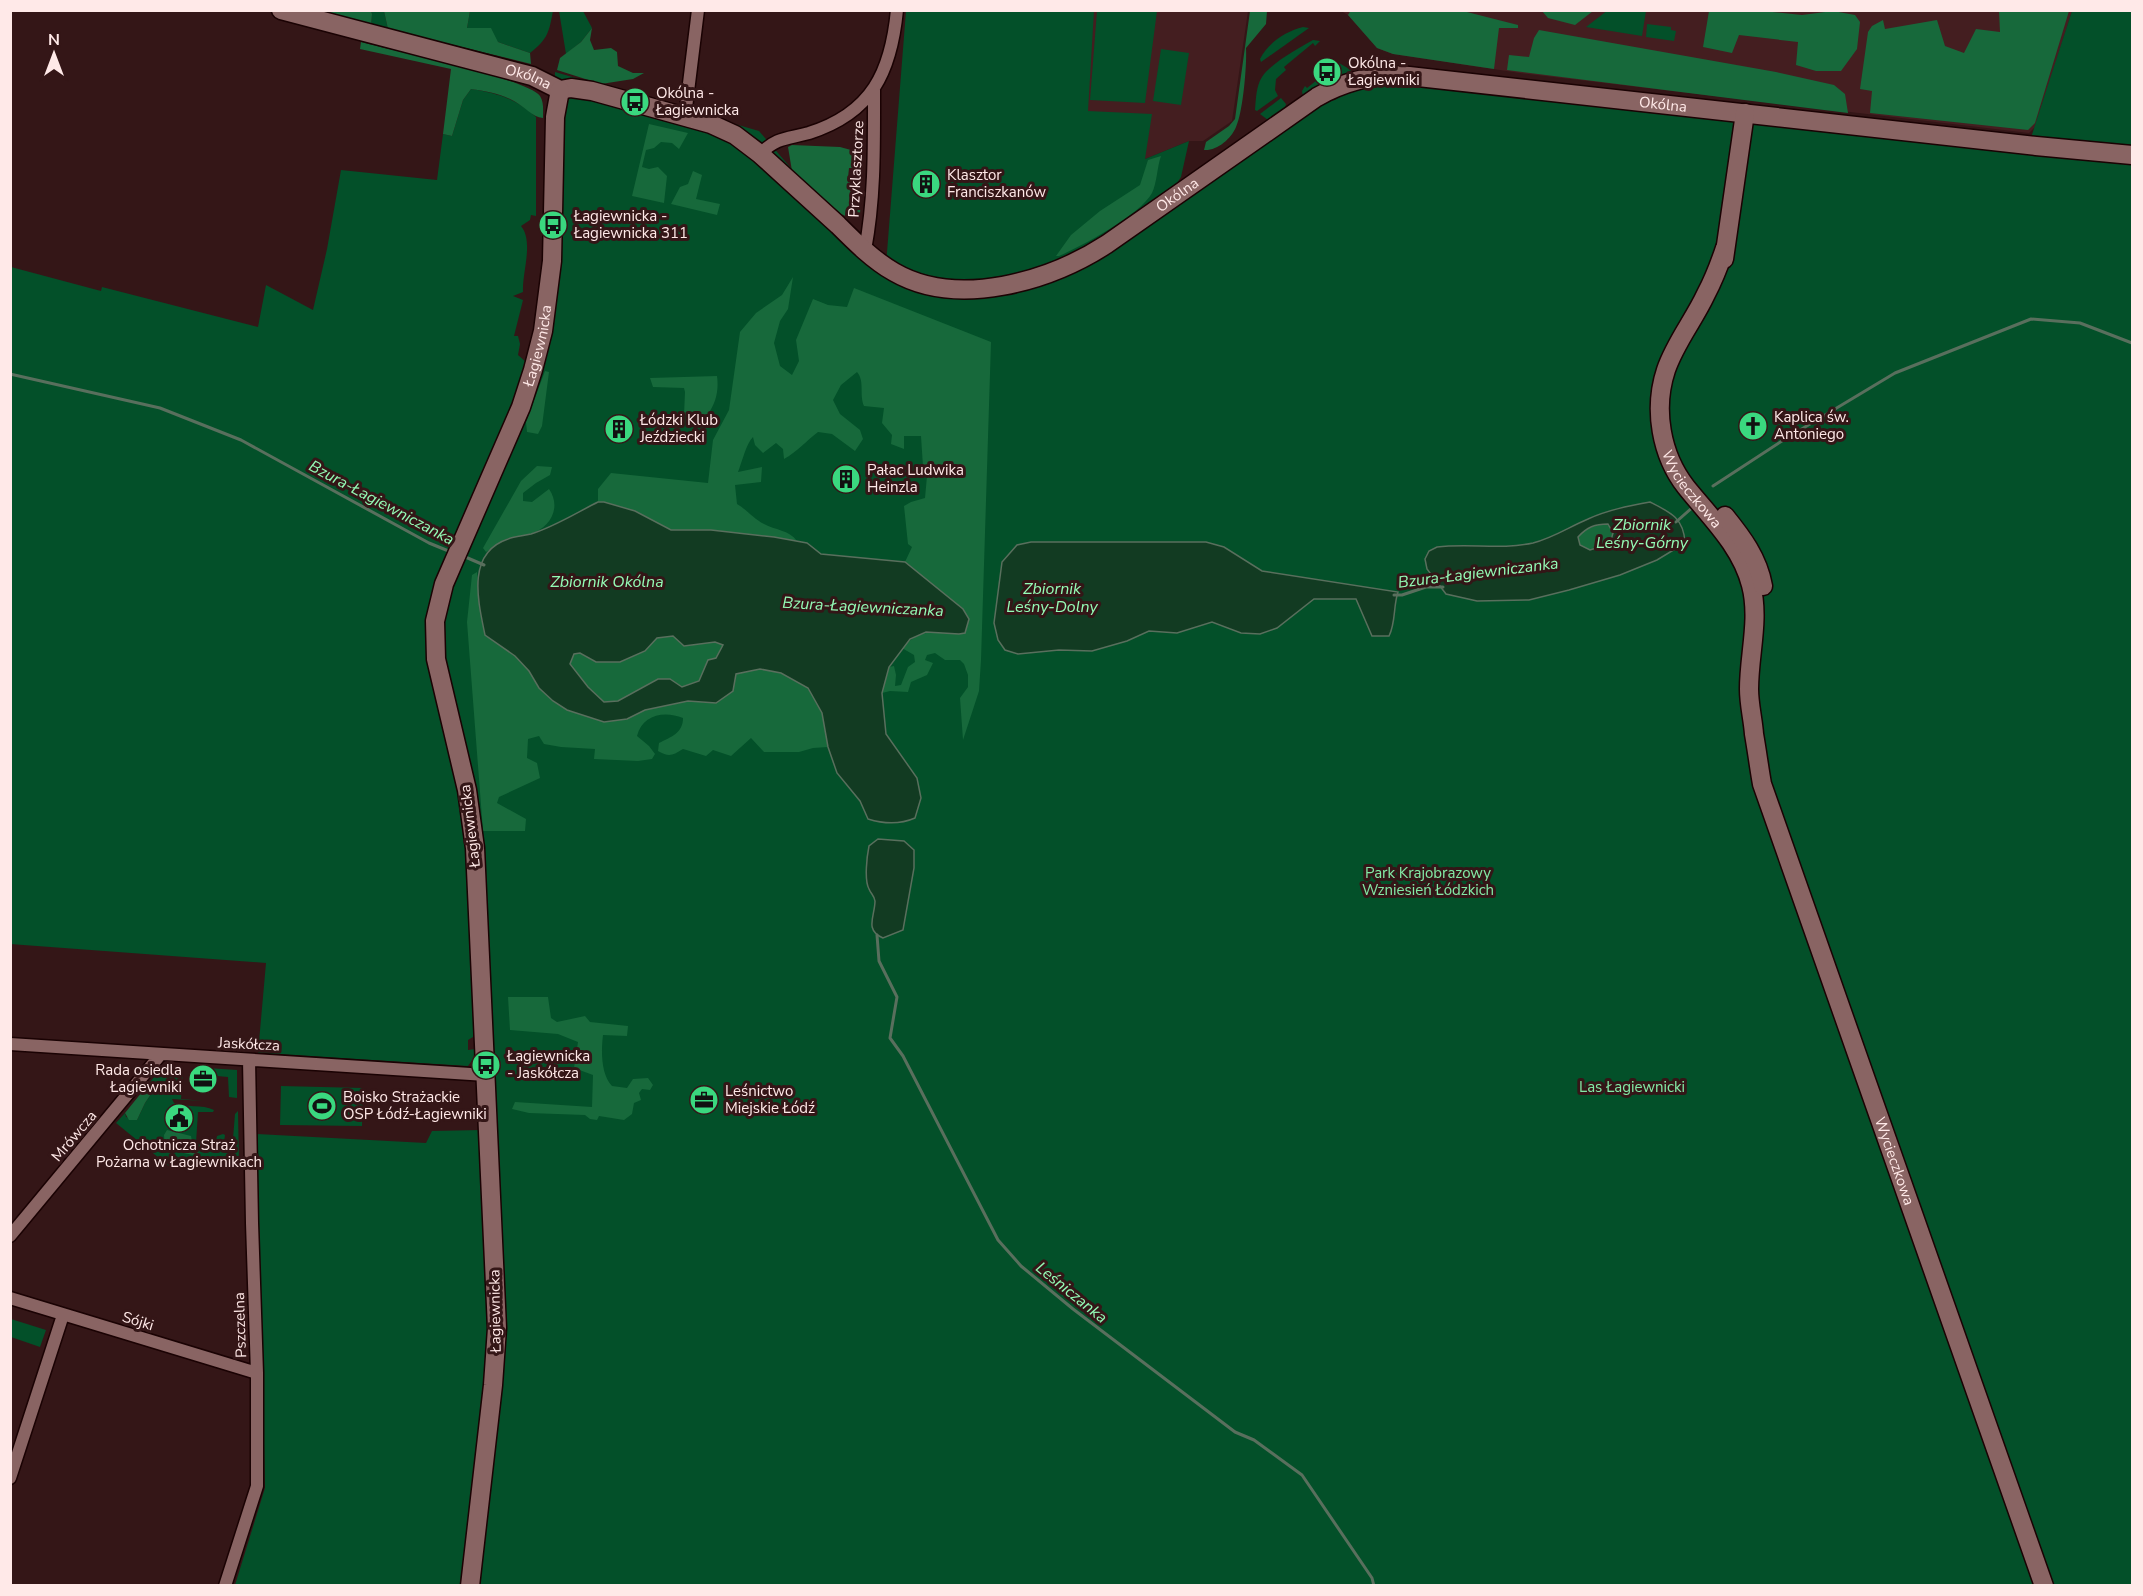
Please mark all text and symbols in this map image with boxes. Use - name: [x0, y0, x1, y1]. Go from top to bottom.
- north arrow: [24, 24, 84, 84]
- text: N: [48, 29, 60, 51]
- place label: Okólna - Łagiewniki: [1347, 53, 1420, 90]
- bus stop icon: Okólna - Łagiewniki: [1311, 56, 1343, 88]
- street label: Okólna: [503, 59, 555, 94]
- place label: Okólna - Łagiewnicka: [655, 83, 739, 120]
- bus stop icon: Okólna - Łagiewnicka: [619, 86, 651, 118]
- street label: Okólna: [1638, 92, 1688, 117]
- street label: Przyklasztorze: [843, 120, 869, 218]
- place label: Klasztor Franciszkanów: [947, 165, 1046, 202]
- building icon: Klasztor Franciszkanów: [910, 168, 942, 200]
- street label: Okólna: [1152, 173, 1203, 217]
- place label: Łagiewnicka - Łagiewnicka 311: [573, 206, 688, 243]
- bus stop icon: Łagiewnicka - Łagiewnicka 311: [537, 209, 569, 241]
- street label: Łagiewnicka: [518, 304, 556, 390]
- place label: Kaplica św. Antoniego: [1774, 407, 1849, 444]
- place label: Łódzki Klub Jeździecki: [639, 410, 718, 447]
- church icon: Kaplica św. Antoniego: [1737, 410, 1769, 442]
- building icon: Łódzki Klub Jeździecki: [603, 413, 635, 445]
- street label: Wycieczkowa: [1657, 447, 1726, 532]
- water label: Bzura-Łagiewniczanka: [305, 455, 458, 551]
- place label: Pałac Ludwika Heinzla: [867, 460, 964, 497]
- building icon: Pałac Ludwika Heinzla: [830, 463, 862, 495]
- water label: Zbiornik Leśny-Górny: [1596, 514, 1689, 554]
- water label: Bzura-Łagiewniczanka: [1397, 552, 1560, 594]
- water label: Zbiornik Okólna: [550, 571, 664, 593]
- water label: Zbiornik Leśny-Dolny: [1006, 578, 1098, 618]
- water label: Bzura-Łagiewniczanka: [782, 592, 944, 622]
- street label: Łagiewnicka: [455, 783, 485, 869]
- park label: Park Krajobrazowy Wzniesień Łódzkich: [1362, 863, 1494, 900]
- street label: Jaskółcza: [217, 1032, 280, 1056]
- place label: Łagiewnicka - Jaskółcza: [506, 1046, 590, 1083]
- bus stop icon: Łagiewnicka - Jaskółcza: [470, 1049, 502, 1081]
- place label: Rada osiedla Łagiewniki: [95, 1060, 182, 1097]
- office icon: Rada osiedla Łagiewniki: [187, 1063, 219, 1095]
- park label: Las Łagiewnicki: [1579, 1077, 1685, 1097]
- place label: Leśnictwo Miejskie Łódź: [725, 1081, 815, 1118]
- office icon: Leśnictwo Miejskie Łódź: [688, 1084, 720, 1116]
- place label: Boisko Strażackie OSP Łódź-Łagiewniki: [343, 1087, 487, 1124]
- sports icon: Boisko Strażackie OSP Łódź-Łagiewniki: [306, 1090, 338, 1122]
- public building icon: Ochotnicza Straż Pożarna w Łagiewnikach: [163, 1102, 195, 1134]
- street label: Mrówcza: [47, 1106, 101, 1166]
- street label: Wycieczkowa: [1870, 1114, 1919, 1208]
- place label: Ochotnicza Straż Pożarna w Łagiewnikach: [96, 1135, 262, 1172]
- water label: Leśniczanka: [1031, 1257, 1112, 1328]
- street label: Łagiewnicka: [484, 1269, 506, 1354]
- street label: Pszczelna: [229, 1292, 251, 1358]
- street label: Sójki: [120, 1307, 156, 1335]

